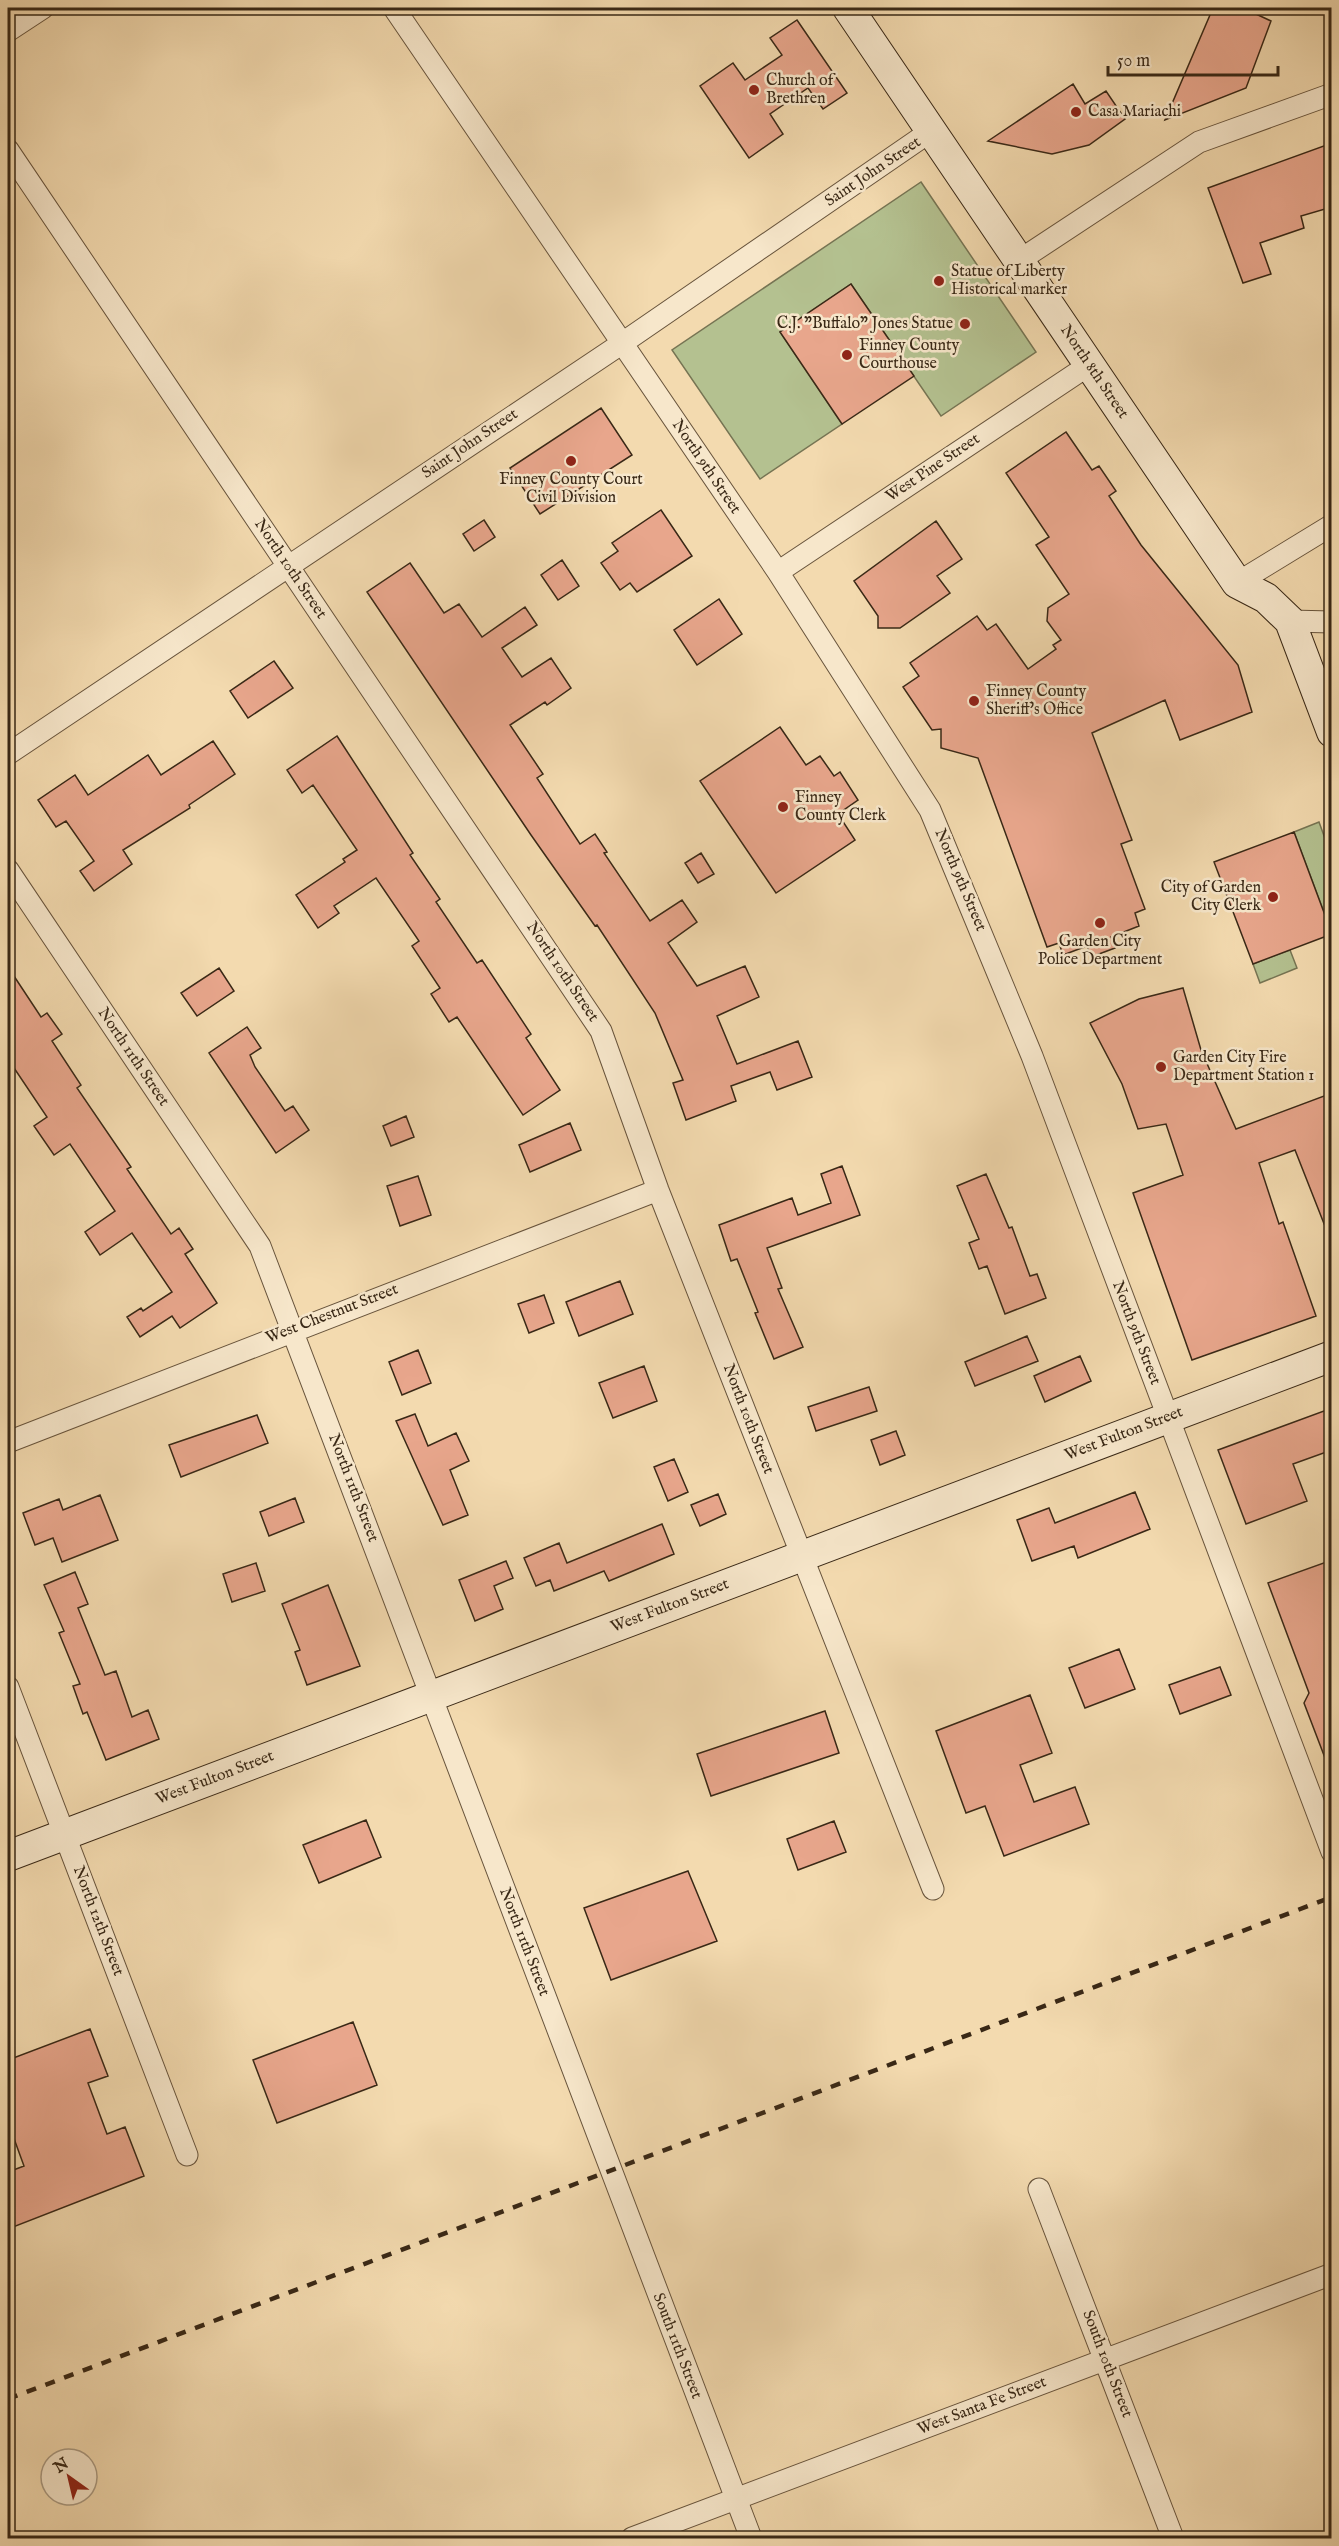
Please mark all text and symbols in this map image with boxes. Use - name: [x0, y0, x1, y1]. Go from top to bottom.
- scale bar: [1108, 39, 1278, 77]
- text: 50 m: [1117, 50, 1150, 73]
- place label: Church of Brethren: [766, 71, 836, 109]
- marker: Church of Brethren: [747, 83, 761, 97]
- place label: Casa Mariachi: [1088, 102, 1181, 122]
- marker: Casa Mariachi: [1069, 105, 1083, 119]
- street label: Saint John Street: [821, 132, 925, 212]
- place label: Statue of Liberty Historical marker: [951, 262, 1067, 300]
- marker: Statue of Liberty Historical marker: [932, 274, 946, 288]
- place label: C.J. "Buffalo" Jones Statue: [777, 314, 953, 334]
- marker: C.J. "Buffalo" Jones Statue: [958, 317, 972, 331]
- street label: North 8th Street: [1055, 321, 1133, 423]
- place label: Finney County Courthouse: [859, 336, 959, 374]
- marker: Finney County Courthouse: [840, 348, 854, 362]
- street label: Saint John Street: [418, 404, 522, 484]
- street label: North 9th Street: [667, 416, 745, 518]
- street label: West Pine Street: [882, 429, 984, 507]
- marker: Finney County Court Civil Division: [564, 454, 578, 468]
- place label: Finney County Court Civil Division: [499, 470, 643, 508]
- street label: North 10th Street: [249, 515, 331, 623]
- place label: Finney County Sheriff's Office: [986, 682, 1086, 720]
- marker: Finney County Sheriff's Office: [967, 694, 981, 708]
- place label: Finney County Clerk: [795, 788, 887, 826]
- marker: Finney County Clerk: [776, 800, 790, 814]
- street label: North 9th Street: [929, 826, 991, 935]
- place label: City of Garden City Clerk: [1161, 878, 1261, 916]
- marker: City of Garden City Clerk: [1266, 890, 1280, 904]
- marker: Garden City Police Department: [1093, 916, 1107, 930]
- street label: North 10th Street: [521, 918, 603, 1026]
- place label: Garden City Police Department: [1038, 932, 1163, 970]
- street label: North 11th Street: [93, 1004, 174, 1110]
- place label: Garden City Fire Department Station 1: [1173, 1048, 1314, 1086]
- marker: Garden City Fire Department Station 1: [1154, 1060, 1168, 1074]
- street label: North 9th Street: [1107, 1278, 1165, 1388]
- street label: West Chestnut Street: [263, 1279, 402, 1348]
- street label: North 10th Street: [718, 1361, 778, 1477]
- street label: West Fulton Street: [1062, 1402, 1186, 1466]
- street label: North 11th Street: [323, 1431, 383, 1546]
- street label: West Fulton Street: [608, 1574, 732, 1638]
- street label: West Fulton Street: [153, 1746, 277, 1810]
- street label: North 12th Street: [68, 1863, 128, 1979]
- street label: North 11th Street: [494, 1885, 554, 2000]
- street label: South 11th Street: [648, 2290, 707, 2402]
- street label: South 10th Street: [1077, 2307, 1137, 2421]
- street label: West Santa Fe Street: [915, 2372, 1050, 2440]
- north arrow: [39, 2447, 99, 2507]
- text: N: [50, 2454, 73, 2479]

